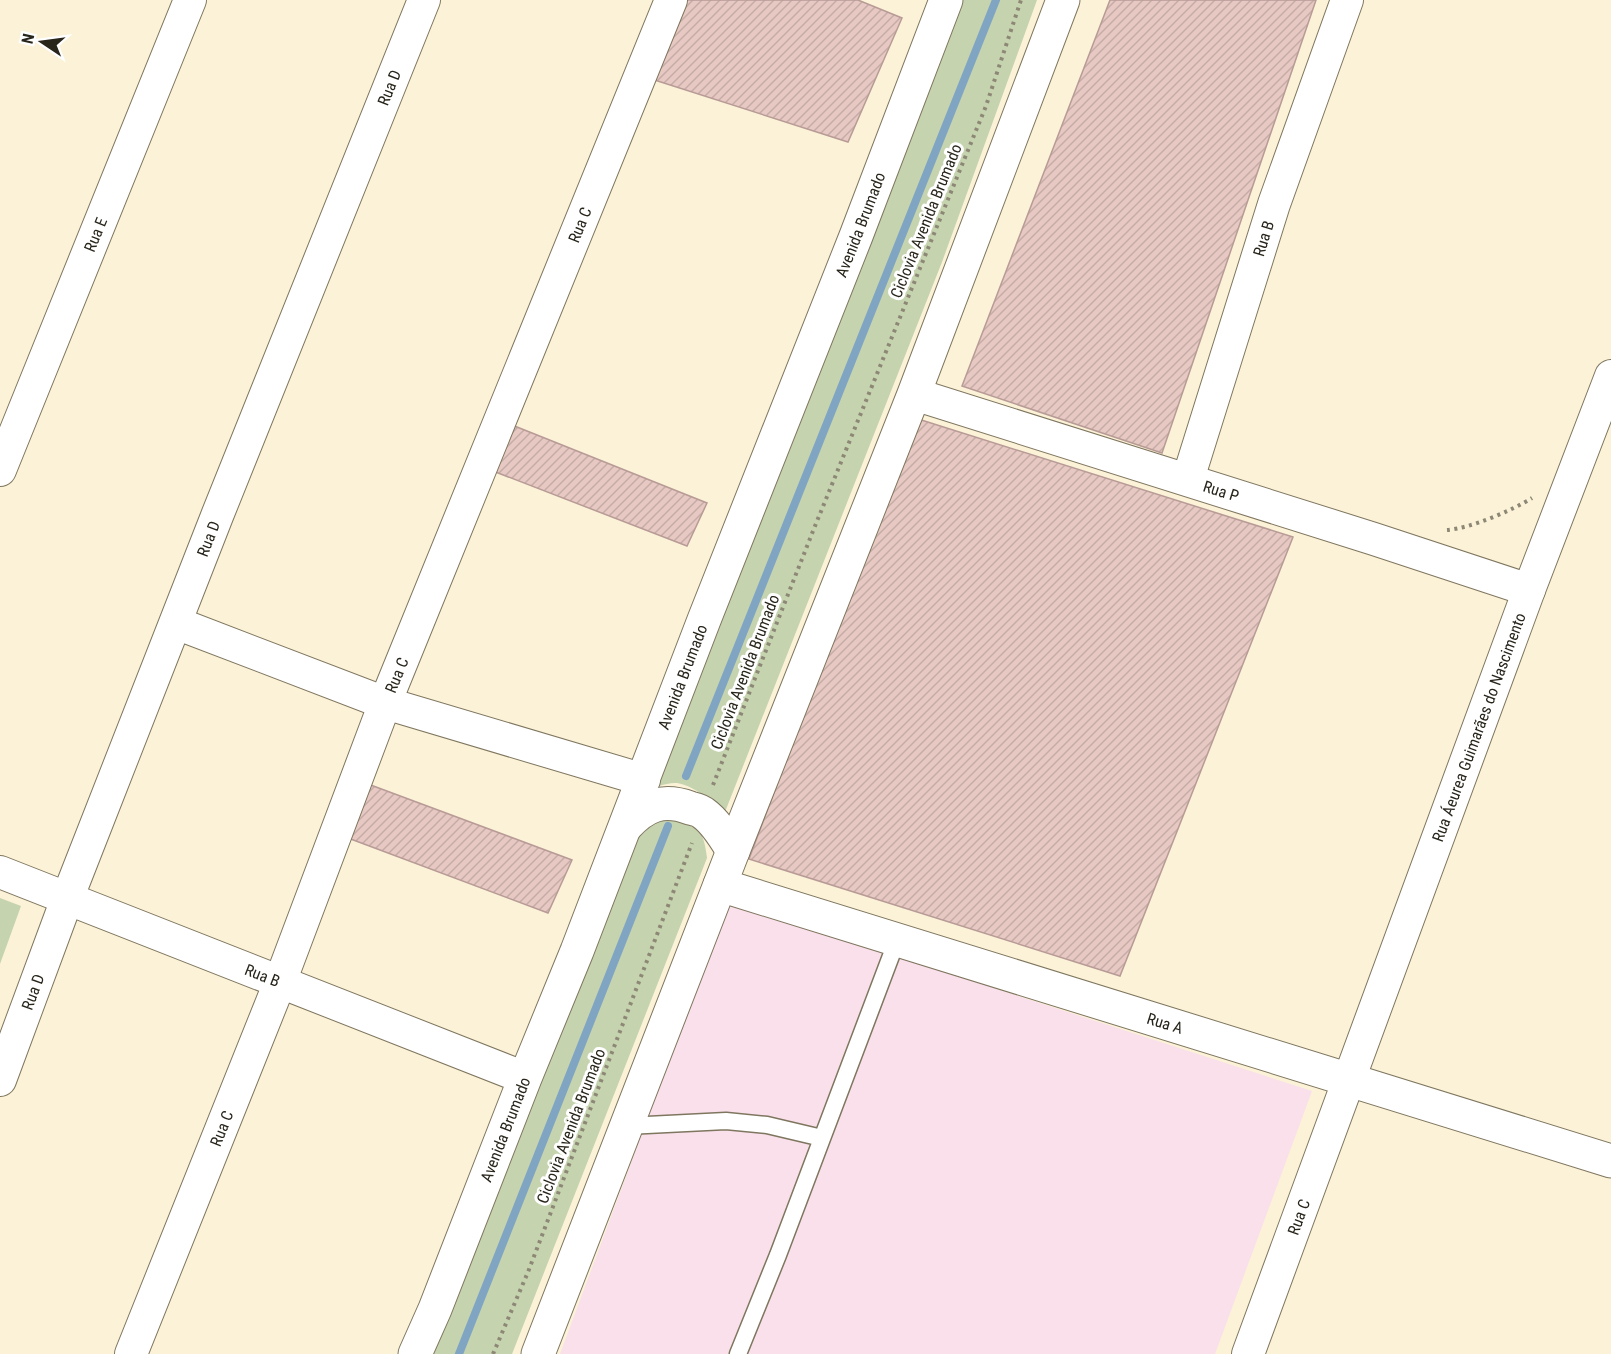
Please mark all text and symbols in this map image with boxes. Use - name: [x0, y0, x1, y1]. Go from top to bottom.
- north arrow: [12, 12, 72, 72]
- text: N: [18, 32, 38, 46]
- street label: Rua D: [373, 67, 405, 108]
- street label: Ciclovia Avenida Brumado: [886, 141, 966, 301]
- street label: Avenida Brumado: [831, 170, 889, 280]
- street label: Rua C: [564, 204, 595, 245]
- street label: Rua E: [80, 214, 111, 255]
- street label: Rua B: [1249, 218, 1278, 259]
- street label: Rua P: [1201, 476, 1241, 505]
- street label: Rua D: [193, 518, 224, 559]
- street label: Ciclovia Avenida Brumado: [707, 592, 783, 752]
- street label: Rua Áeurea Guimarães do Nascimento: [1428, 610, 1529, 844]
- street label: Avenida Brumado: [653, 622, 711, 732]
- street label: Rua C: [381, 655, 412, 696]
- street label: Rua B: [242, 960, 283, 990]
- street label: Rua D: [17, 971, 48, 1012]
- street label: Rua A: [1145, 1008, 1186, 1037]
- street label: Ciclovia Avenida Brumado: [533, 1046, 609, 1206]
- street label: Avenida Brumado: [476, 1074, 534, 1184]
- street label: Rua C: [206, 1108, 237, 1149]
- street label: Rua C: [1283, 1196, 1314, 1237]

